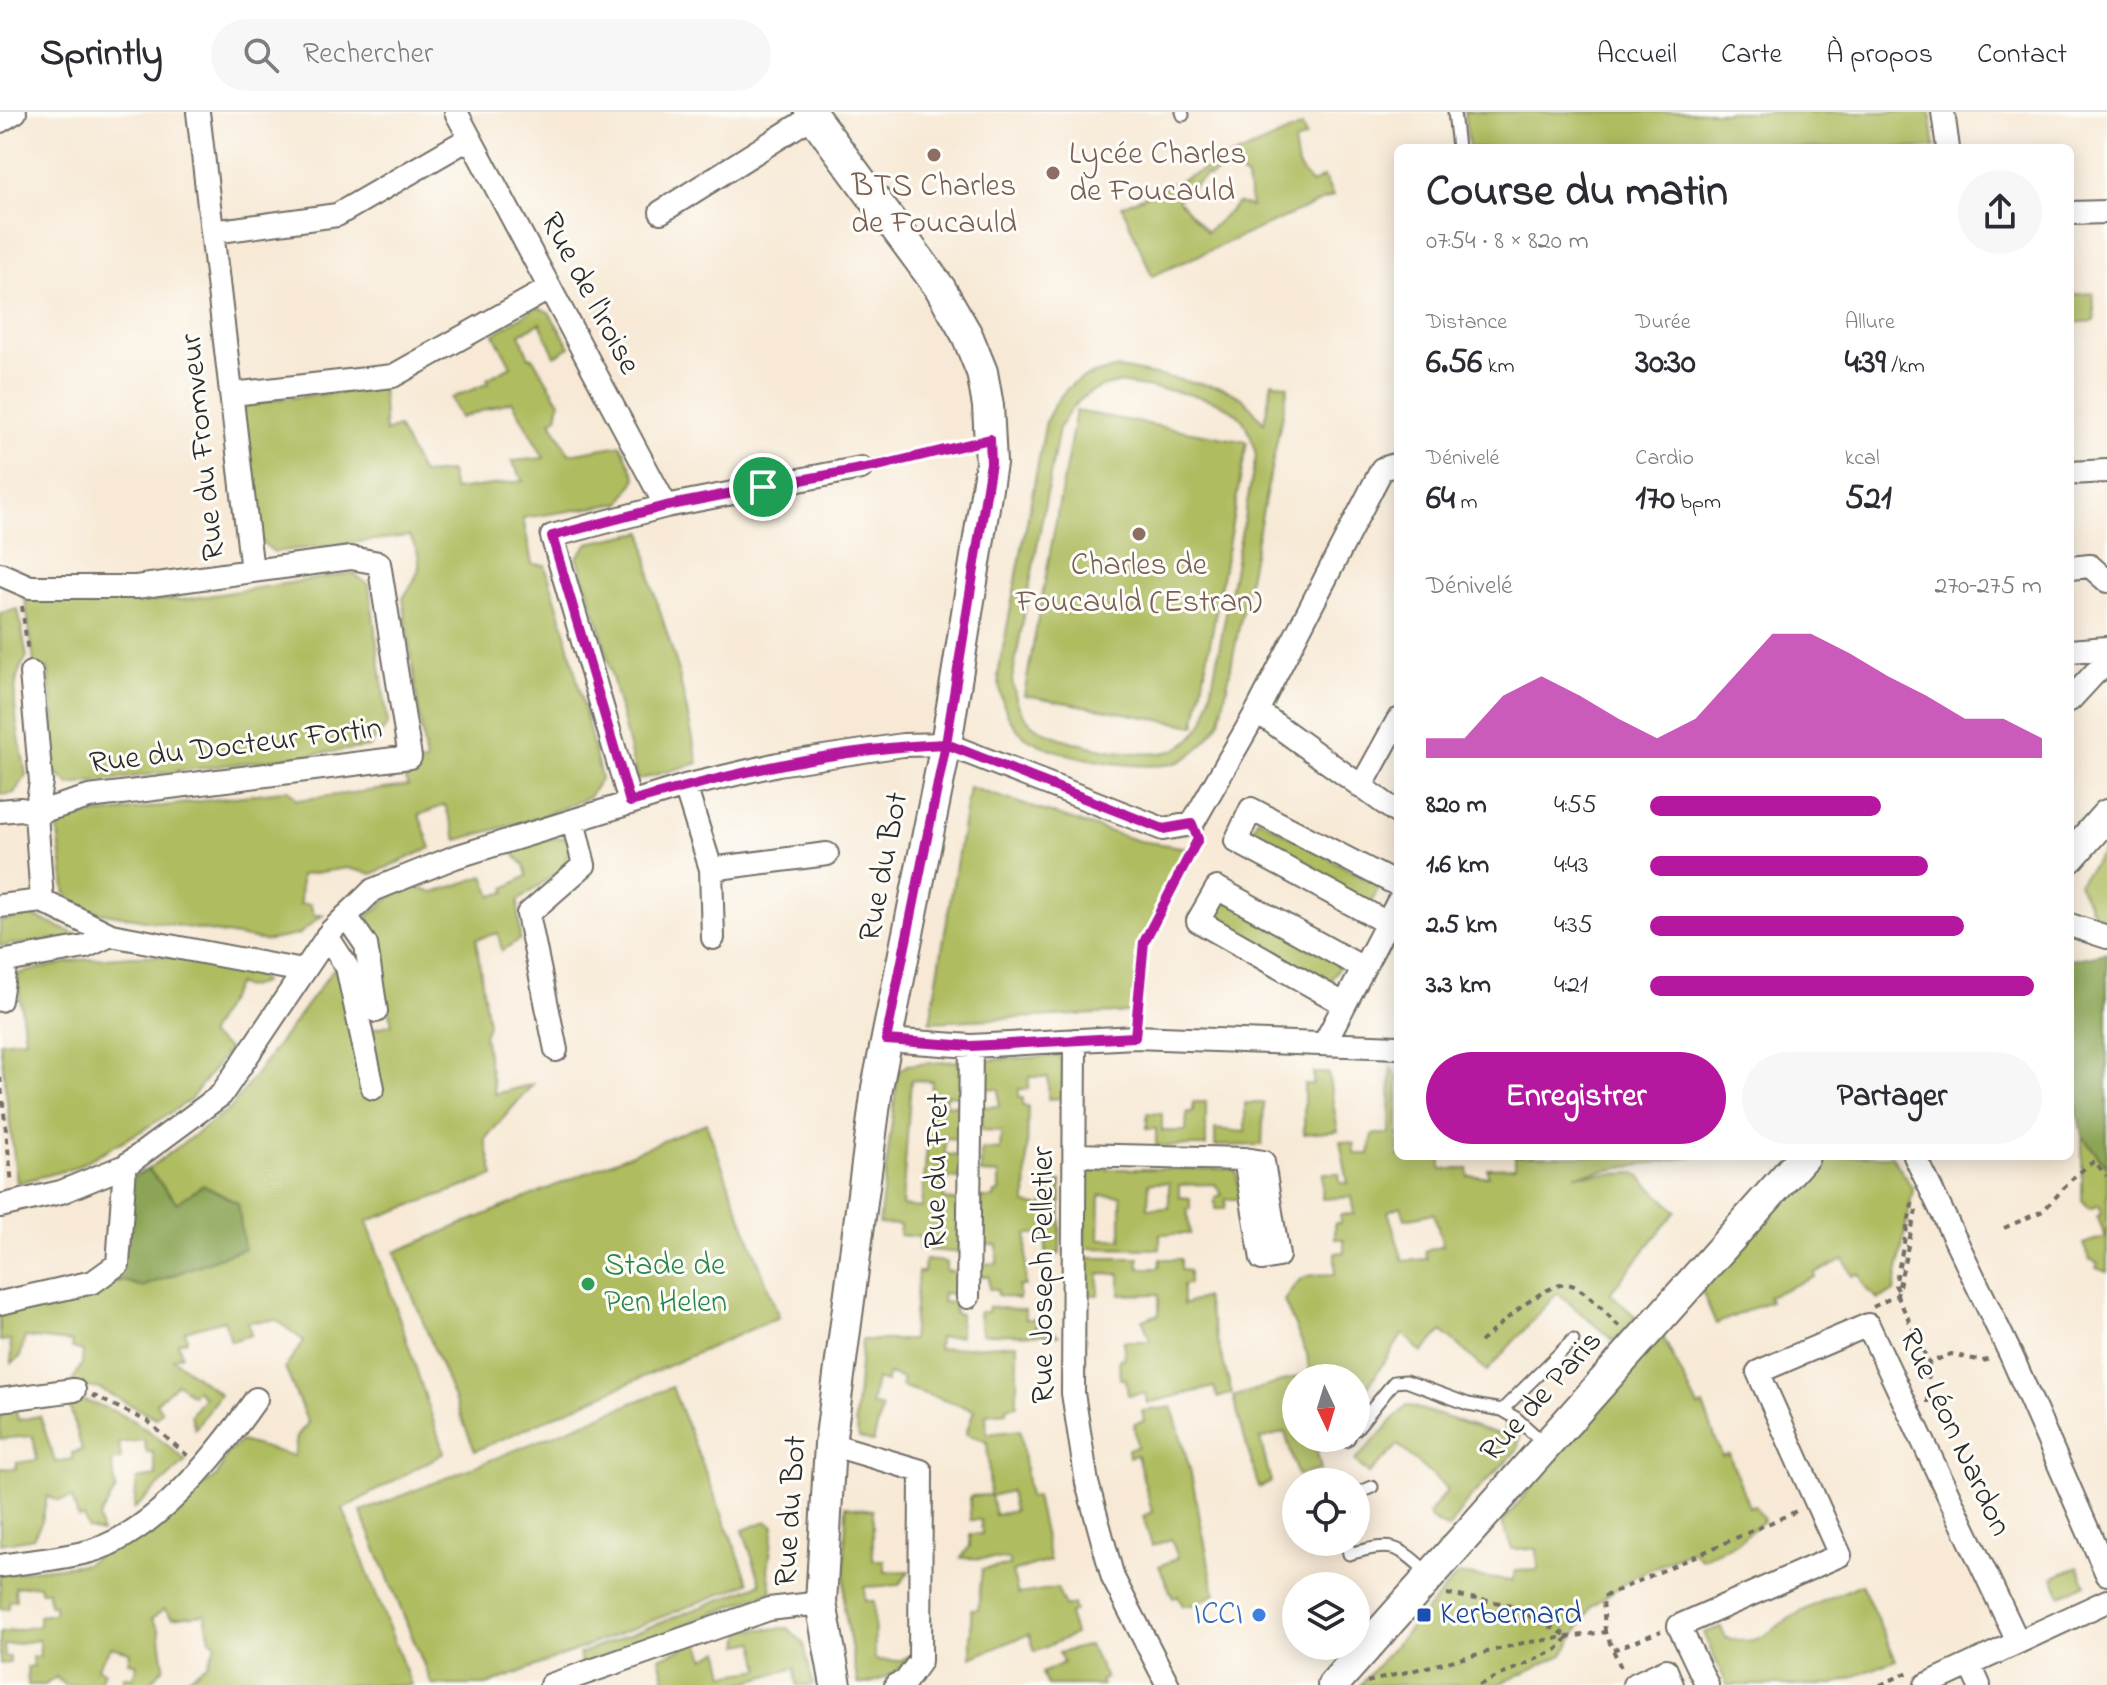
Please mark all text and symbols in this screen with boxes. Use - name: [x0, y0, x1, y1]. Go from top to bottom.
- search box: [211, 19, 771, 91]
- text: Sprintly: [40, 27, 163, 83]
- icon: search: [239, 33, 283, 77]
- text: Rechercher: [303, 33, 433, 77]
- text: Accueil: [1597, 35, 1677, 76]
- text: Carte: [1721, 35, 1782, 76]
- text: À propos: [1826, 35, 1933, 76]
- text: Contact: [1977, 35, 2067, 76]
- place label: Lycée Charles de Foucauld: [1069, 132, 1246, 216]
- marker: BTS Charles de Foucauld: [925, 146, 943, 164]
- text: Course du matin: [1426, 161, 1728, 225]
- place label: BTS Charles de Foucauld: [851, 164, 1017, 248]
- marker: Lycée Charles de Foucauld: [1044, 164, 1062, 182]
- button: share: [1958, 170, 2042, 254]
- street label: Rue de l'Iroise: [527, 205, 652, 384]
- text: 07:54 · 8 × 820 m: [1426, 223, 1589, 261]
- text: Distance: [1426, 307, 1507, 339]
- text: Durée: [1635, 307, 1691, 339]
- text: Allure: [1845, 307, 1895, 339]
- street label: Rue du Fromveur: [169, 331, 239, 563]
- text: 6.56: [1426, 339, 1482, 389]
- text: 30:30: [1635, 339, 1696, 389]
- text: 4:39: [1845, 339, 1886, 389]
- text: km: [1482, 351, 1515, 383]
- text: /km: [1886, 351, 1925, 383]
- text: Dénivelé: [1426, 443, 1499, 475]
- text: Cardio: [1635, 443, 1694, 475]
- text: kcal: [1845, 443, 1880, 475]
- pin: [729, 453, 797, 521]
- icon: arrive: [741, 465, 785, 509]
- text: 64: [1426, 475, 1455, 525]
- text: 170: [1635, 475, 1675, 525]
- text: 521: [1845, 475, 1892, 525]
- text: m: [1455, 487, 1478, 519]
- text: bpm: [1675, 487, 1721, 519]
- marker: Charles de Foucauld (Estran): [1130, 525, 1148, 543]
- place label: Charles de Foucauld (Estran): [1015, 543, 1262, 627]
- text: Dénivelé: [1426, 568, 1513, 606]
- text: 270–275 m: [1934, 568, 2042, 606]
- street label: Rue du Docteur Fortin: [87, 706, 385, 788]
- text: 820 m: [1426, 787, 1487, 825]
- text: 4:55: [1554, 787, 1597, 825]
- street label: Rue du Bot: [847, 788, 923, 946]
- text: 1.6 km: [1426, 847, 1489, 885]
- text: 4:43: [1554, 847, 1588, 885]
- text: 2.5 km: [1426, 907, 1497, 945]
- text: 4:35: [1554, 907, 1593, 945]
- text: 3.3 km: [1426, 967, 1491, 1005]
- text: 4:21: [1554, 967, 1588, 1005]
- button: Enregistrer: [1426, 1052, 1726, 1144]
- button: Partager: [1742, 1052, 2042, 1144]
- street label: Rue du Fret: [913, 1093, 963, 1249]
- street label: Rue Joseph Pelletier: [1021, 1146, 1068, 1404]
- place label: Stade de Pen Helen: [604, 1243, 727, 1327]
- marker: Stade de Pen Helen: [579, 1275, 597, 1293]
- street label: Rue de Paris: [1470, 1320, 1614, 1474]
- street label: Rue Léon Nardon: [1885, 1322, 2023, 1544]
- north arrow: [1282, 1364, 1370, 1452]
- map controls: [1282, 1364, 1370, 1660]
- street label: Rue du Bot: [763, 1434, 821, 1588]
- button: locate: [1282, 1468, 1370, 1556]
- button: layers: [1282, 1572, 1370, 1660]
- place label: ICCI: [1194, 1592, 1243, 1639]
- place label: Kerbernard: [1440, 1592, 1582, 1639]
- marker: ICCI: [1250, 1606, 1268, 1624]
- marker: Kerbernard: [1415, 1606, 1433, 1624]

